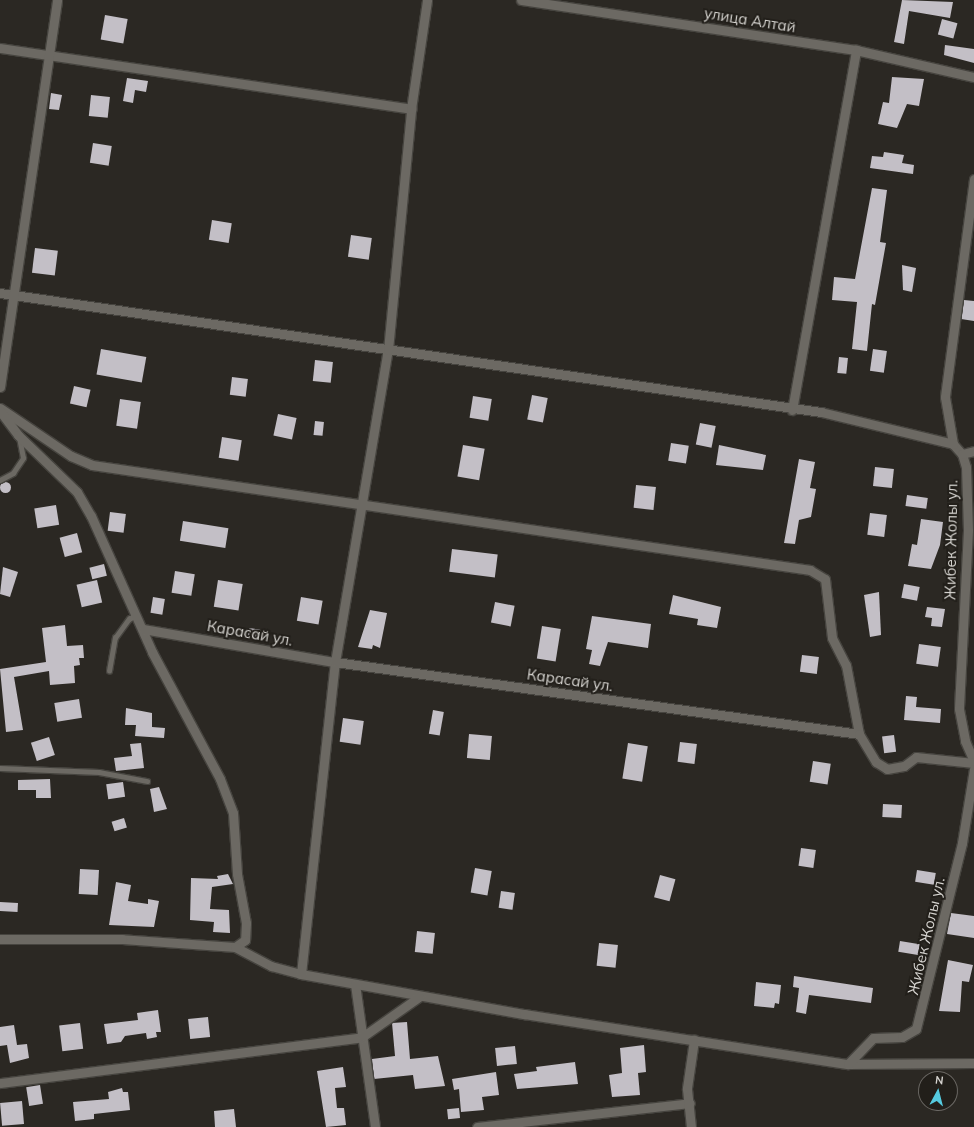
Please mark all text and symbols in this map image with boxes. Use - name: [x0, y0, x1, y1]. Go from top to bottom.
- street label: улица Алтай: [703, 4, 797, 36]
- street label: Жибек Жолы ул.: [941, 480, 961, 600]
- street label: Карасай ул.: [206, 617, 294, 649]
- street label: Карасай ул.: [526, 665, 614, 695]
- street label: Жибек Жолы ул.: [904, 875, 948, 997]
- north arrow: [918, 1071, 958, 1111]
- text: N: [934, 1073, 944, 1088]

